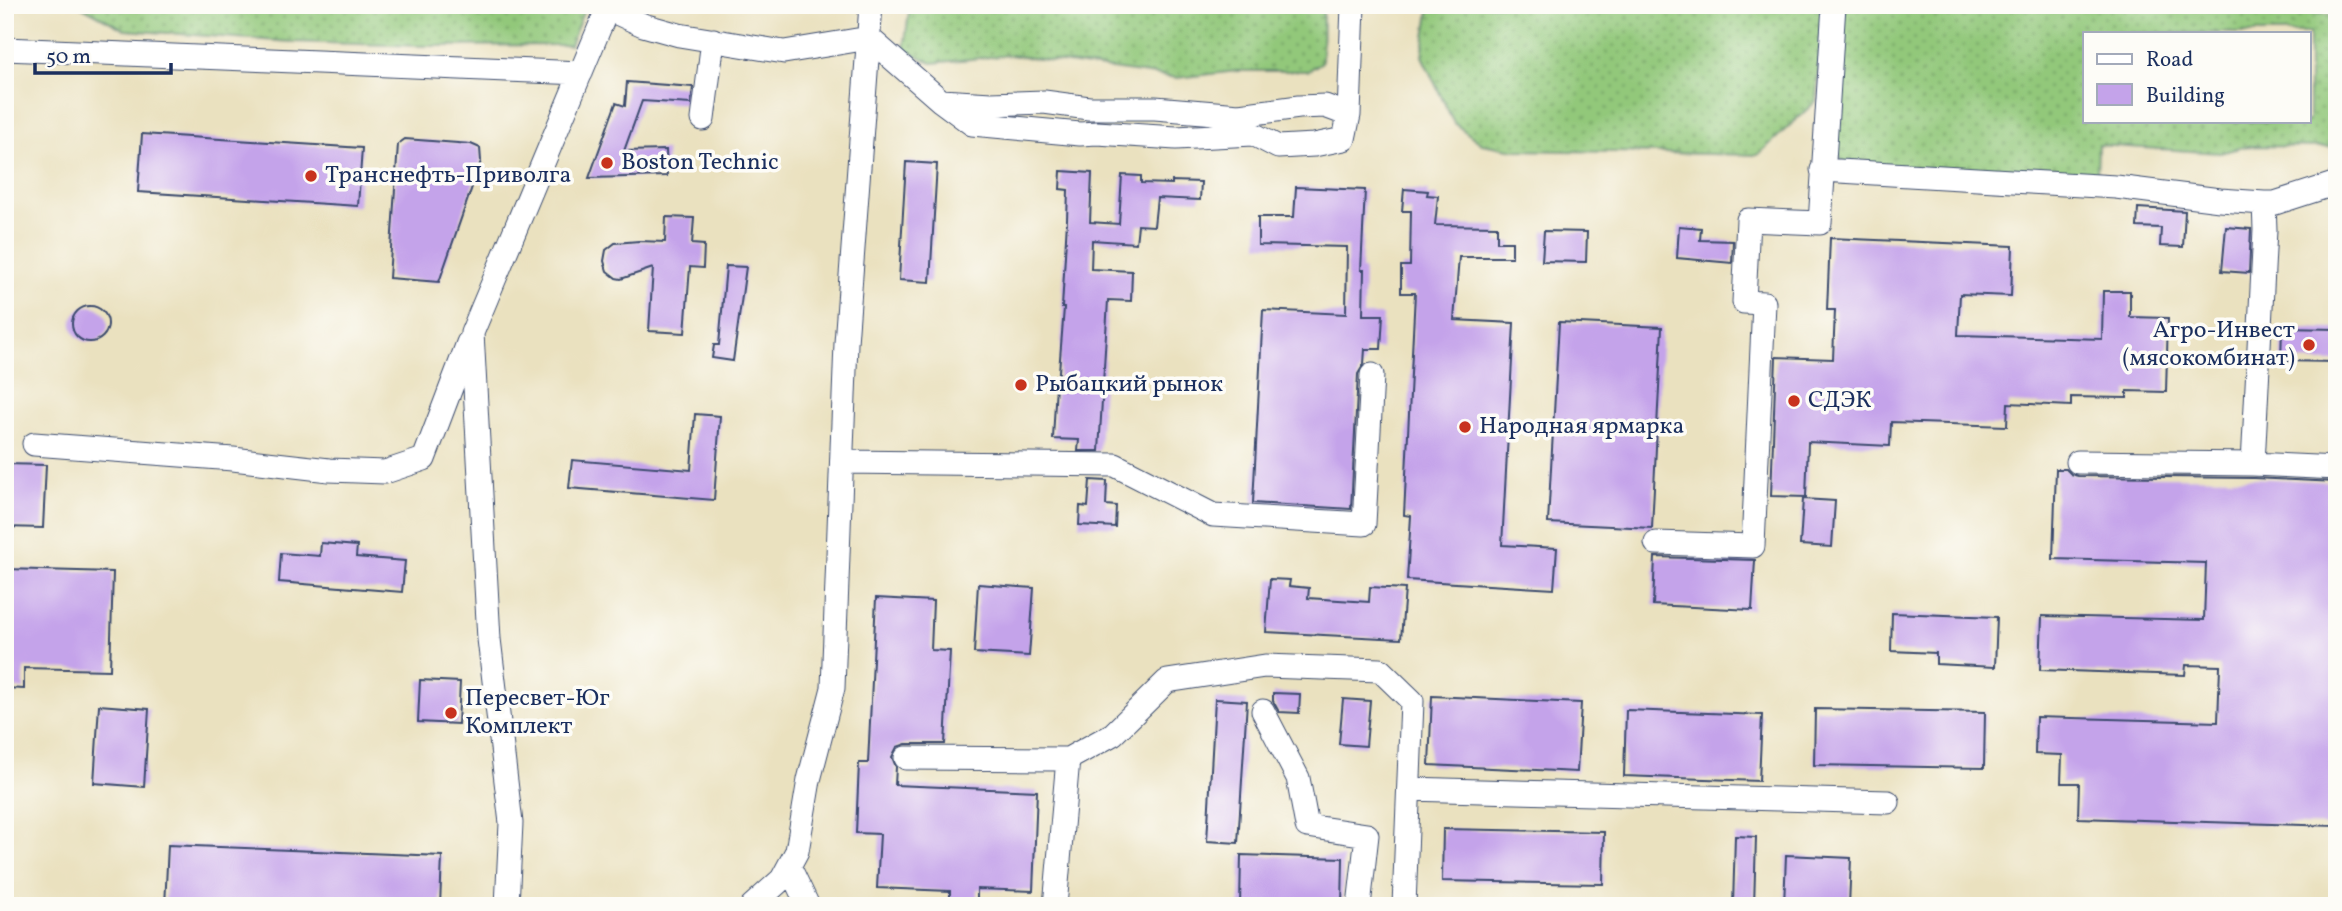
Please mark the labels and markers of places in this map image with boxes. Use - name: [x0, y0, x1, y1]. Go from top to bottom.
- place label: Boston Technic: [621, 146, 779, 180]
- marker: Boston Technic: [599, 155, 615, 171]
- place label: Транснефть-Приволга: [325, 159, 571, 193]
- marker: Транснефть-Приволга: [303, 168, 319, 184]
- place label: Агро-Инвест (мясокомбинат): [2122, 314, 2295, 376]
- marker: Агро-Инвест (мясокомбинат): [2301, 337, 2317, 353]
- place label: Рыбацкий рынок: [1035, 368, 1223, 402]
- marker: Рыбацкий рынок: [1013, 377, 1029, 393]
- place label: СДЭК: [1808, 384, 1872, 418]
- marker: СДЭК: [1786, 393, 1802, 409]
- place label: Народная ярмарка: [1479, 410, 1684, 444]
- marker: Народная ярмарка: [1457, 419, 1473, 435]
- place label: Пересвет-Юг Комплект: [465, 682, 610, 744]
- marker: Пересвет-Юг Комплект: [443, 705, 459, 721]

